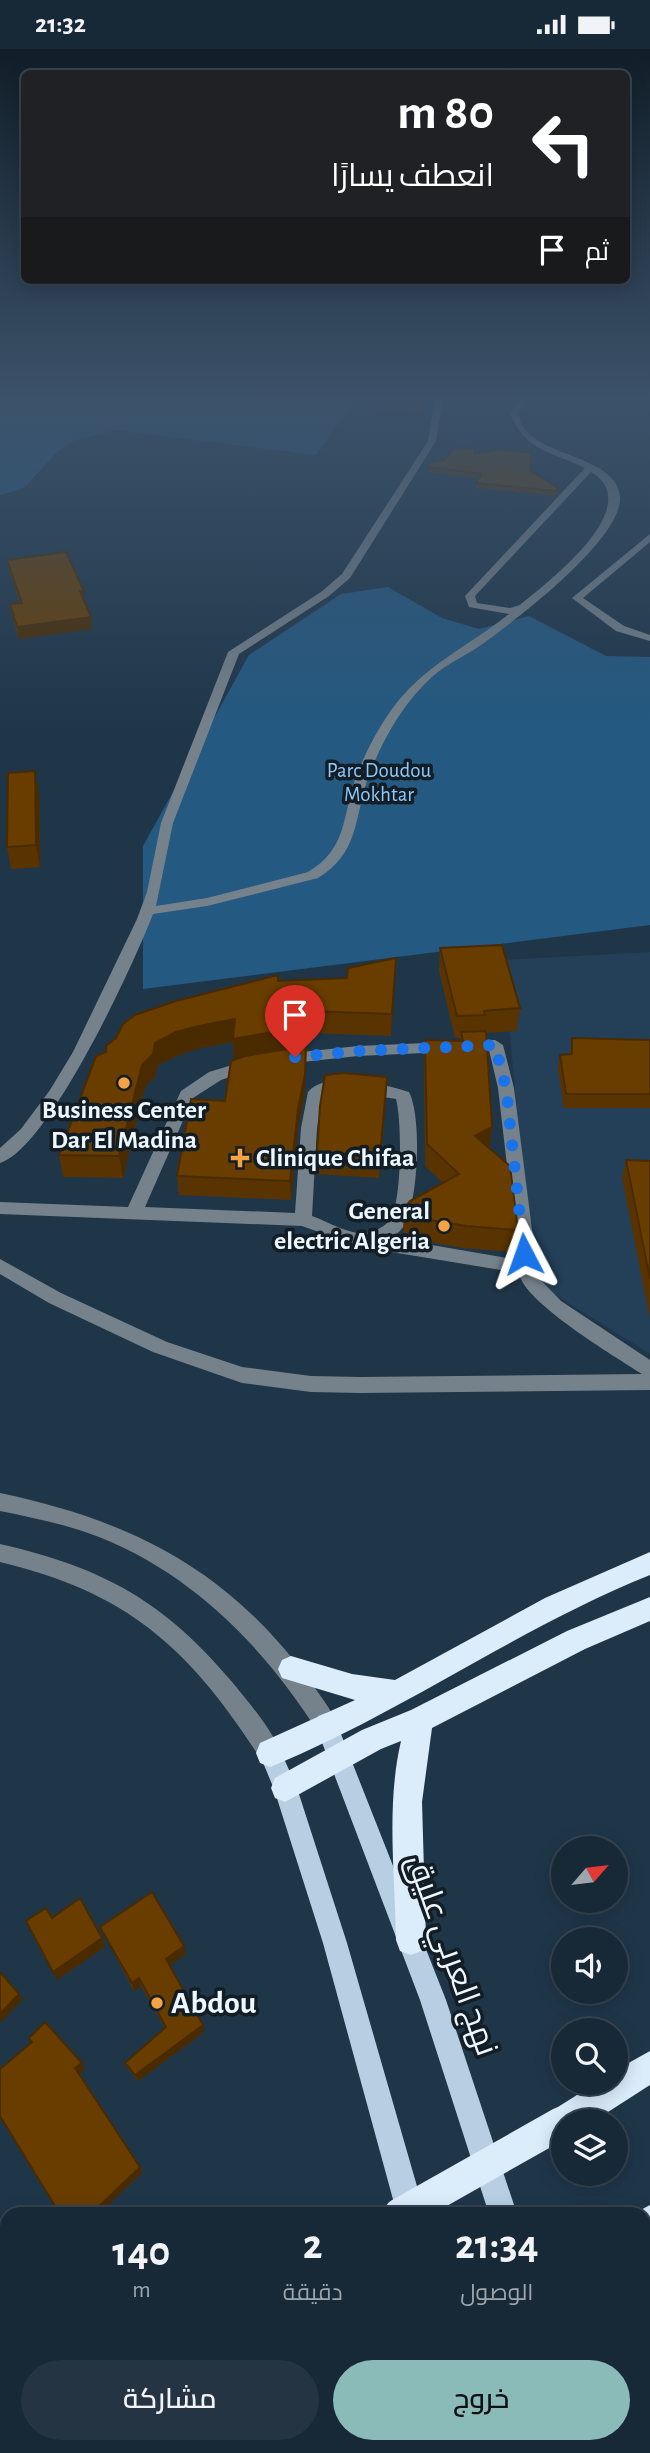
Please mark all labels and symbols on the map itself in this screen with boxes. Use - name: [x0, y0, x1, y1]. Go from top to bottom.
- park label: Parc Doudou Mokhtar: [327, 760, 432, 805]
- pin: [265, 985, 325, 1057]
- marker: Business Center Dar El Madina: [116, 1075, 132, 1091]
- place label: Business Center Dar El Madina: [42, 1097, 206, 1153]
- place label: Clinique Chifaa: [256, 1145, 415, 1171]
- marker: Clinique Chifaa: [230, 1148, 250, 1168]
- place label: General electric Algeria: [274, 1198, 430, 1254]
- position arrow: [487, 1217, 561, 1291]
- marker: General electric Algeria: [436, 1218, 452, 1234]
- north arrow: [551, 1836, 628, 1913]
- street label: نهج العربي عليق: [393, 1850, 503, 2063]
- place label: Abdou: [171, 1987, 257, 2019]
- marker: Abdou: [149, 1995, 165, 2011]

